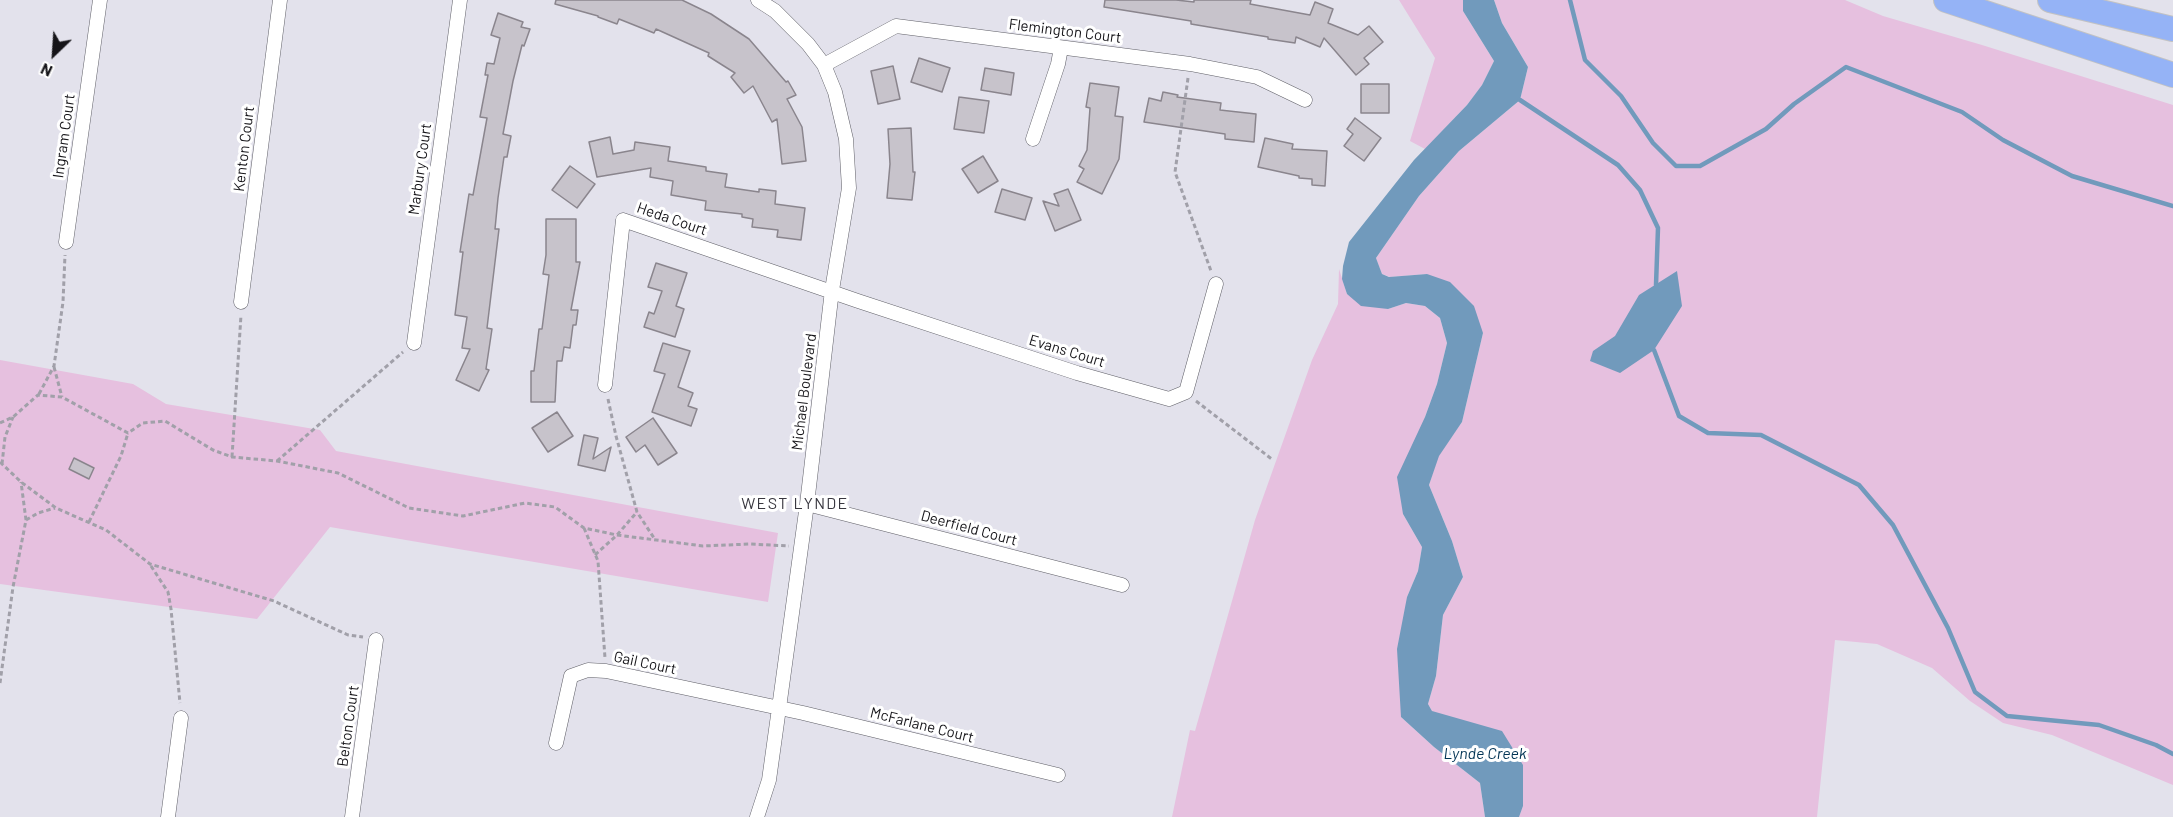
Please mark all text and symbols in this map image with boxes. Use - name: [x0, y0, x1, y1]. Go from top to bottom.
- street label: Flemington Court: [1008, 15, 1122, 47]
- north arrow: [24, 24, 84, 84]
- text: N: [37, 60, 55, 82]
- street label: Ingram Court: [49, 93, 79, 179]
- street label: Kenton Court: [230, 105, 258, 193]
- street label: Marbury Court: [405, 122, 435, 216]
- street label: Heda Court: [635, 199, 709, 239]
- street label: Evans Court: [1027, 331, 1107, 371]
- street label: Michael Boulevard: [788, 333, 820, 451]
- district label: WEST LYNDE: [741, 494, 849, 514]
- street label: Deerfield Court: [919, 506, 1019, 550]
- street label: Gail Court: [612, 648, 678, 678]
- street label: Belton Court: [333, 684, 363, 768]
- street label: McFarlane Court: [868, 703, 976, 747]
- water label: Lynde Creek: [1443, 744, 1527, 764]

